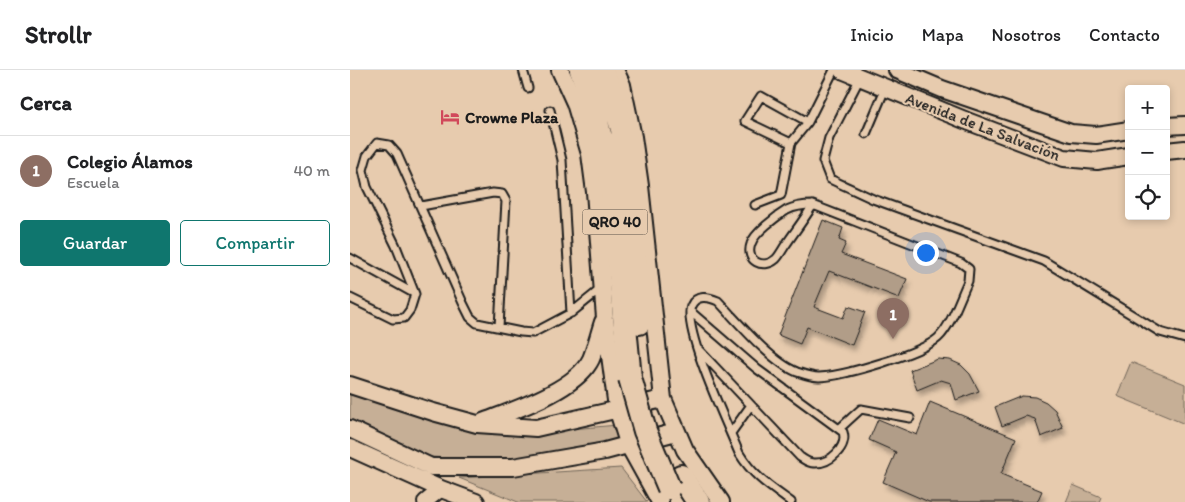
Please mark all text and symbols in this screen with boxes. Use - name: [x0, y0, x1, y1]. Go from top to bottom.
- text: Strollr: [25, 20, 91, 49]
- text: Inicio: [850, 24, 894, 46]
- text: Mapa: [922, 24, 964, 46]
- text: Nosotros: [992, 24, 1061, 46]
- text: Contacto: [1089, 24, 1160, 46]
- map controls: [1125, 85, 1170, 220]
- button: +: [1125, 85, 1170, 130]
- street label: Avenida de La Salvación: [903, 88, 1063, 164]
- text: Cerca: [20, 90, 72, 115]
- hotel icon: Crowne Plaza: [439, 106, 461, 128]
- place label: Crowne Plaza: [465, 108, 559, 127]
- button: −: [1125, 130, 1170, 175]
- text: Colegio Álamos: [67, 150, 193, 173]
- text: 1: [32, 161, 40, 180]
- text: 40 m: [293, 161, 330, 180]
- text: Escuela: [67, 173, 120, 192]
- button: locate: [1125, 175, 1170, 220]
- road number: QRO 40: [582, 210, 648, 234]
- button: Guardar: [20, 220, 170, 266]
- button: Compartir: [180, 220, 330, 266]
- your location: [913, 240, 939, 266]
- pin: 1: [877, 298, 909, 339]

